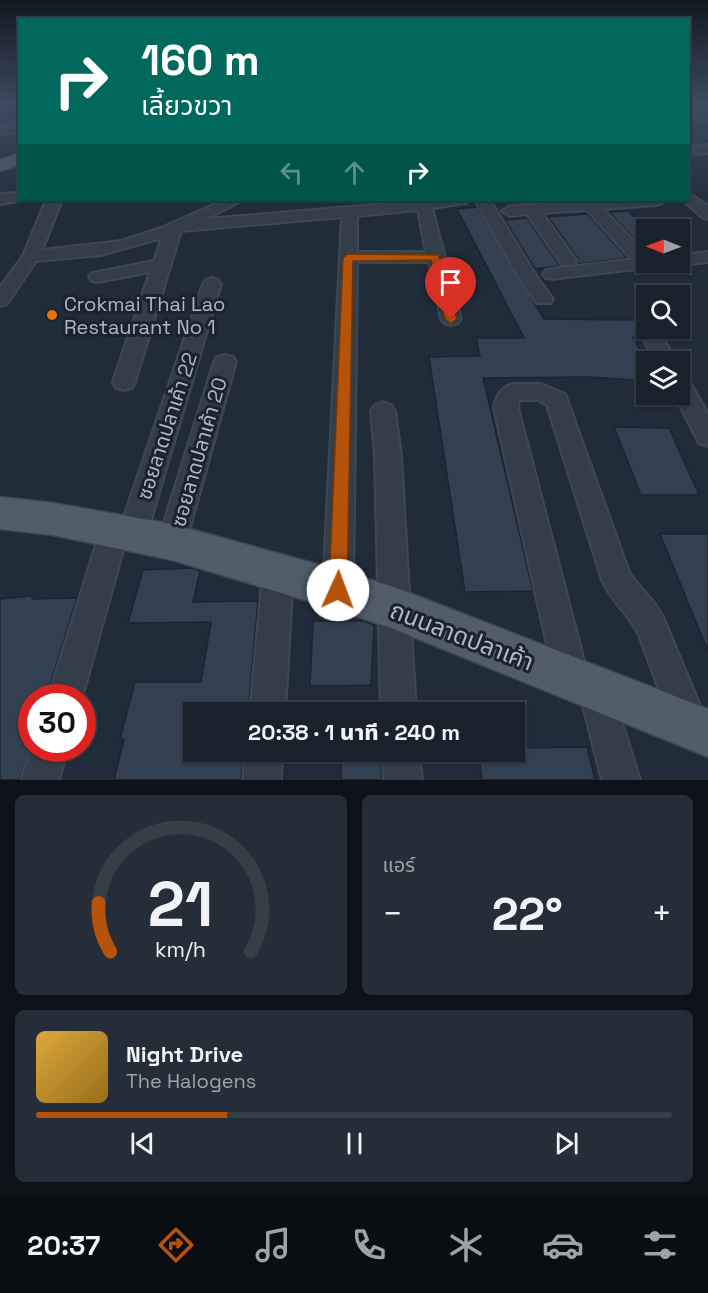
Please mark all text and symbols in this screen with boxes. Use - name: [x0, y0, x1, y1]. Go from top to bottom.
- text: 160 m: [141, 34, 260, 87]
- icon: right: [42, 42, 120, 120]
- text: เลี้ยวขวา: [141, 88, 232, 123]
- icon: left: [275, 156, 308, 189]
- icon: ahead: [338, 156, 371, 189]
- icon: right: [401, 156, 434, 189]
- north arrow: [636, 219, 690, 273]
- map controls: [636, 219, 690, 405]
- pin: [425, 257, 476, 319]
- icon: arrive: [434, 266, 467, 299]
- button: search: [636, 285, 690, 339]
- place label: Crokmai Thai Lao Restaurant No 1: [64, 291, 225, 340]
- marker: Crokmai Thai Lao Restaurant No 1: [45, 308, 59, 322]
- street label: ซอยลาดปลาเค้า 22: [131, 349, 203, 503]
- button: layers: [636, 351, 690, 405]
- street label: ซอยลาดปลาเค้า 20: [165, 374, 233, 530]
- position arrow: [306, 558, 370, 622]
- street label: ถนนลาดปลาเค้า: [386, 594, 538, 678]
- speed limit sign: 30: [18, 684, 96, 762]
- text: 20:38 · 1 นาที · 240 m: [248, 718, 460, 746]
- text: แอร์: [383, 852, 415, 878]
- text: 21: [148, 865, 213, 944]
- text: 22°: [492, 886, 563, 943]
- text: −: [383, 893, 403, 935]
- text: +: [652, 893, 672, 935]
- text: km/h: [155, 936, 206, 963]
- text: Night Drive: [126, 1040, 243, 1068]
- text: The Halogens: [126, 1068, 256, 1094]
- icon: previous: [126, 1127, 159, 1160]
- icon: pause: [338, 1127, 371, 1160]
- icon: next: [550, 1127, 583, 1160]
- icon: directions: [155, 1224, 197, 1266]
- icon: music: [252, 1224, 294, 1266]
- icon: phone: [348, 1224, 390, 1266]
- icon: climate: [445, 1224, 487, 1266]
- icon: car: [542, 1224, 584, 1266]
- icon: filters: [639, 1224, 681, 1266]
- text: 20:37: [27, 1228, 100, 1263]

